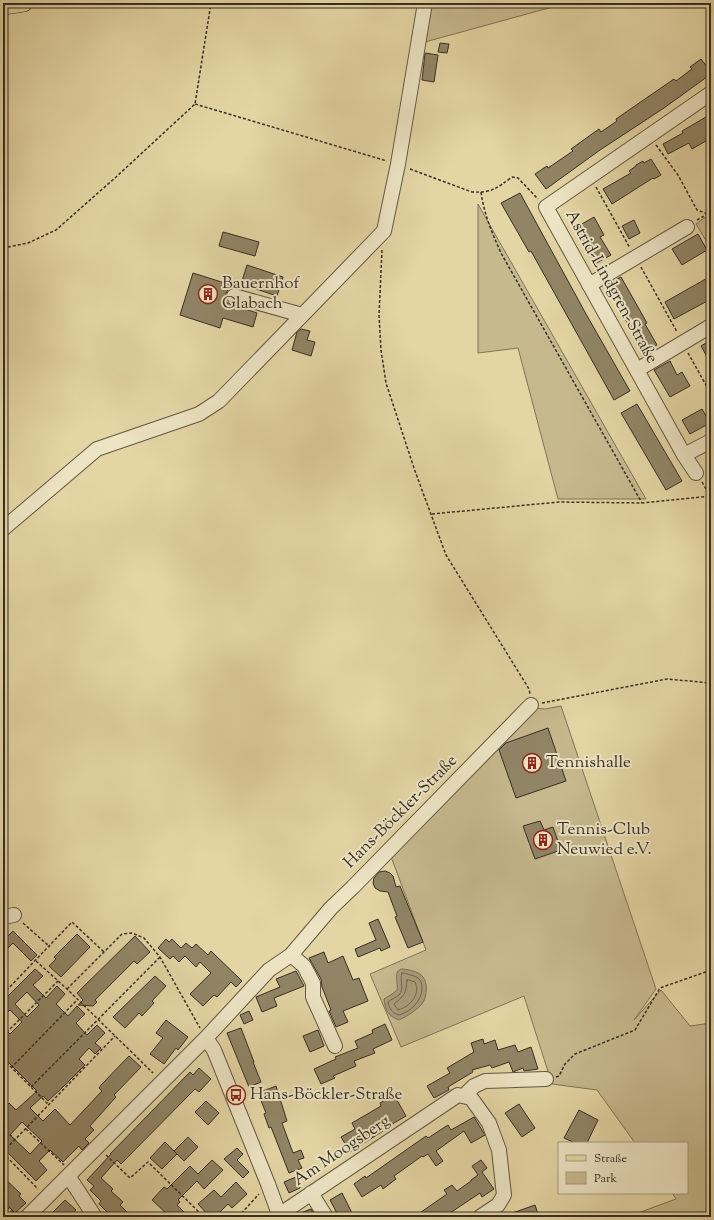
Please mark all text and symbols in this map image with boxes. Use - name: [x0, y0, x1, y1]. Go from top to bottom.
- street label: Astrid-Lindgren-Straße: [559, 206, 663, 368]
- place label: Bauernhof Glabach: [222, 272, 301, 316]
- building icon: Bauernhof Glabach: [197, 283, 219, 305]
- street label: Hans-Böckler-Straße: [339, 750, 463, 874]
- place label: Tennishalle: [546, 751, 631, 775]
- building icon: Tennishalle: [521, 752, 543, 774]
- place label: Tennis-Club Neuwied e.V.: [557, 818, 652, 862]
- building icon: Tennis-Club Neuwied e.V.: [532, 829, 554, 851]
- place label: Hans-Böckler-Straße: [250, 1083, 402, 1107]
- bus stop icon: Hans-Böckler-Straße: [225, 1084, 247, 1106]
- street label: Am Moogsberg: [289, 1110, 395, 1192]
- legend: [558, 1142, 688, 1194]
- text: Straße: [594, 1150, 628, 1168]
- text: Park: [594, 1170, 617, 1188]

